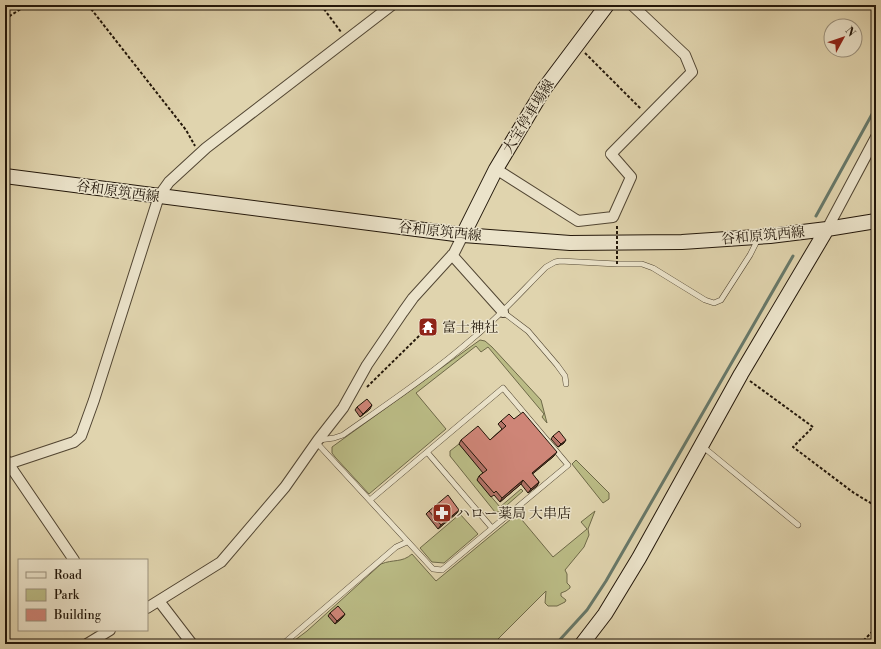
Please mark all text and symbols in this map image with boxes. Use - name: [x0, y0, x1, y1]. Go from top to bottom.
- north arrow: [823, 18, 863, 58]
- text: N: [842, 24, 858, 40]
- street label: 大宝停車場線: [499, 76, 559, 157]
- street label: 谷和原筑西線: [75, 177, 161, 207]
- street label: 谷和原筑西線: [397, 219, 483, 245]
- street label: 谷和原筑西線: [720, 223, 806, 249]
- temple icon: 富士神社: [417, 316, 439, 338]
- place label: 富士神社: [442, 319, 498, 337]
- pharmacy icon: ハロー薬局 大串店: [431, 502, 453, 524]
- place label: ハロー薬局 大串店: [456, 505, 571, 523]
- legend: [18, 559, 148, 631]
- text: Road: [54, 568, 82, 583]
- text: Park: [54, 588, 80, 603]
- text: Building: [53, 608, 102, 623]

